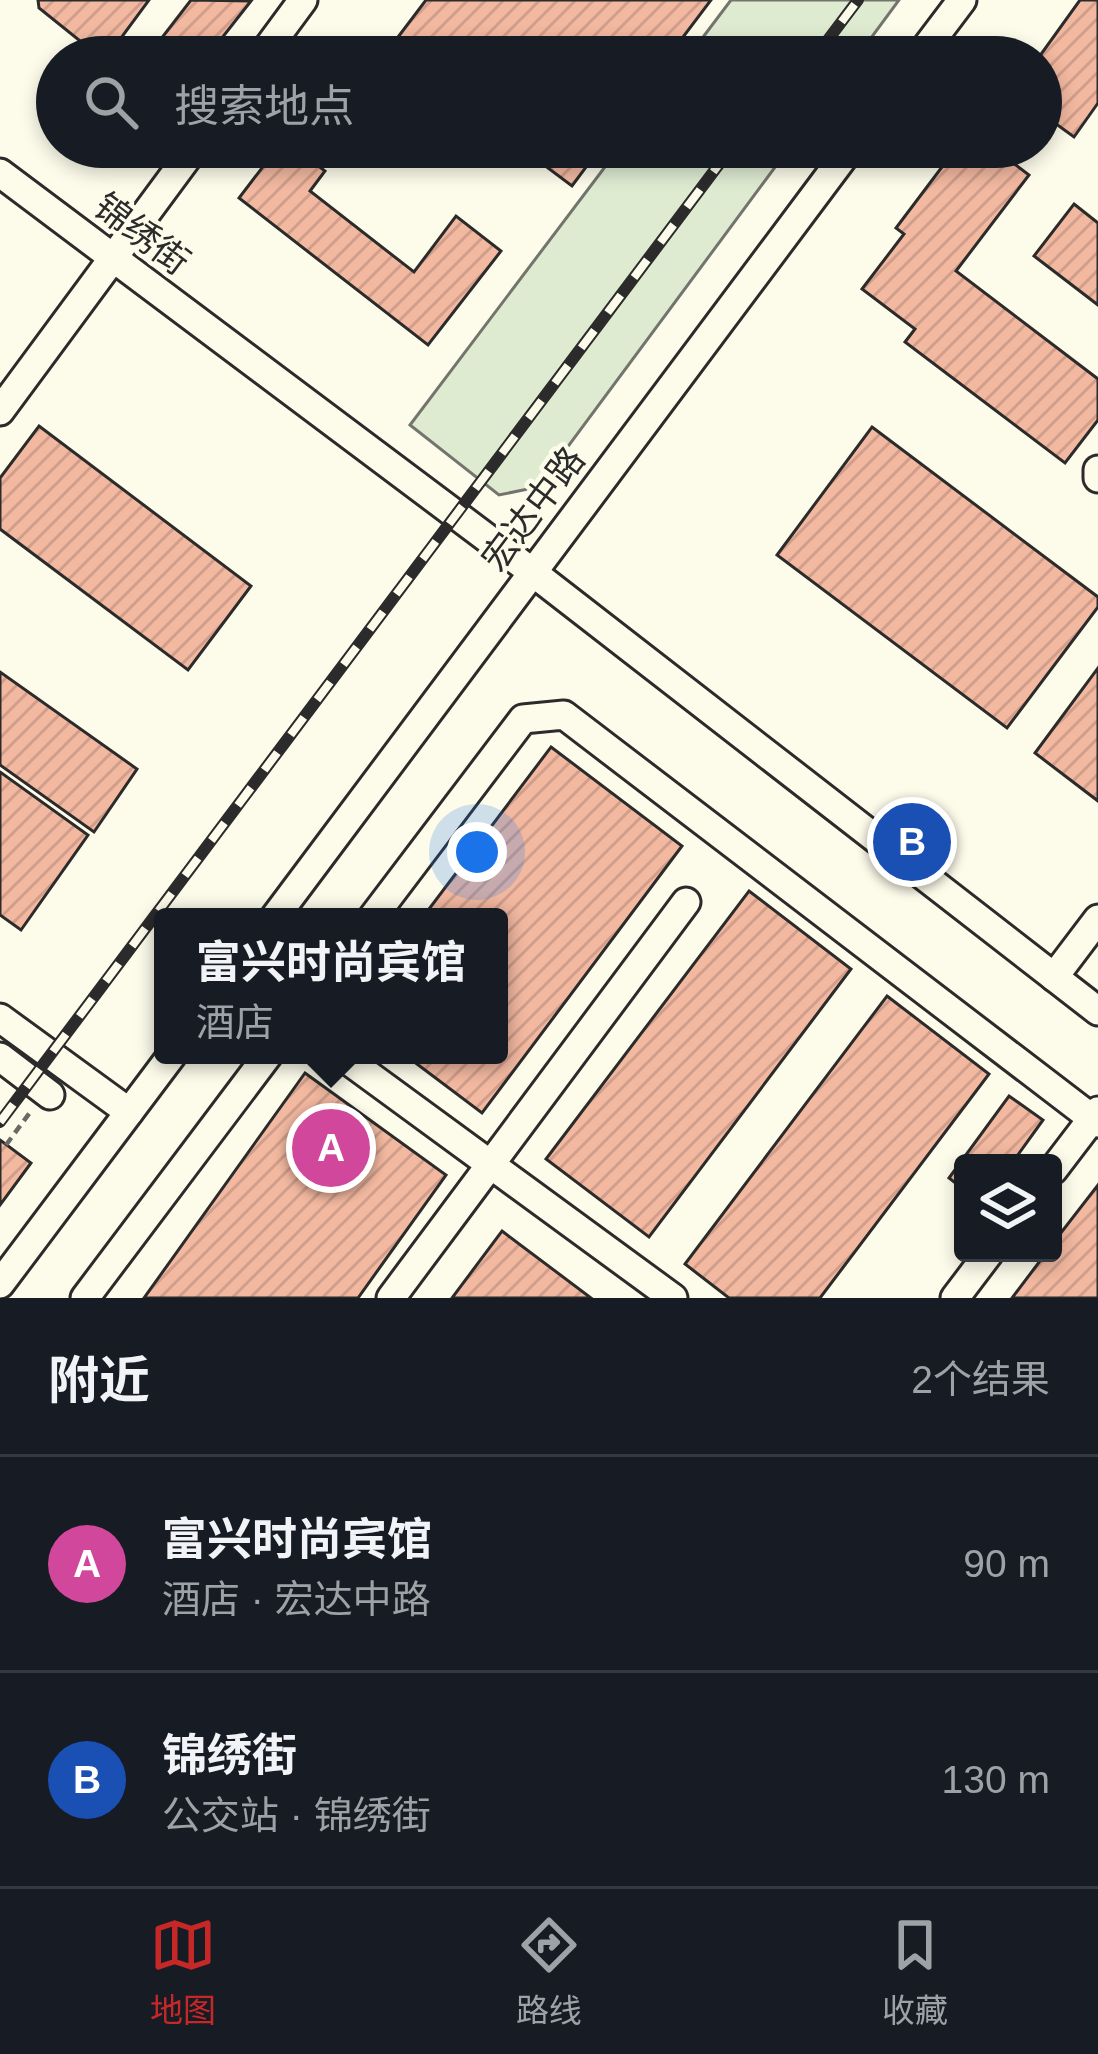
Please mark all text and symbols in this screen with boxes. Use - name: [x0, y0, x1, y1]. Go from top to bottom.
- search box: [36, 36, 1062, 168]
- icon: search: [78, 69, 144, 135]
- text: 搜索地点: [174, 81, 354, 132]
- street label: 锦绣街: [87, 185, 197, 283]
- street label: 宏达中路: [473, 439, 593, 579]
- pin: B: [873, 797, 951, 887]
- your location: [447, 822, 507, 882]
- popup: [154, 908, 508, 1064]
- text: 富兴时尚宾馆: [196, 937, 466, 988]
- text: 酒店: [196, 1001, 274, 1044]
- pin: A: [292, 1103, 370, 1193]
- map controls: [954, 1154, 1062, 1262]
- button: layers: [954, 1154, 1062, 1262]
- text: 附近: [48, 1352, 150, 1409]
- text: 2个结果: [911, 1358, 1050, 1401]
- text: 富兴时尚宾馆: [162, 1514, 432, 1565]
- text: A: [73, 1542, 101, 1585]
- text: 90 m: [963, 1542, 1050, 1585]
- text: 酒店 · 宏达中路: [162, 1578, 431, 1621]
- text: 锦绣街: [162, 1730, 297, 1781]
- text: B: [73, 1758, 101, 1801]
- text: 130 m: [942, 1758, 1050, 1801]
- text: 公交站 · 锦绣街: [162, 1794, 431, 1837]
- tab: 地图: [150, 1912, 216, 2032]
- tab: 路线: [516, 1912, 582, 2032]
- tab: 收藏: [882, 1912, 948, 2032]

